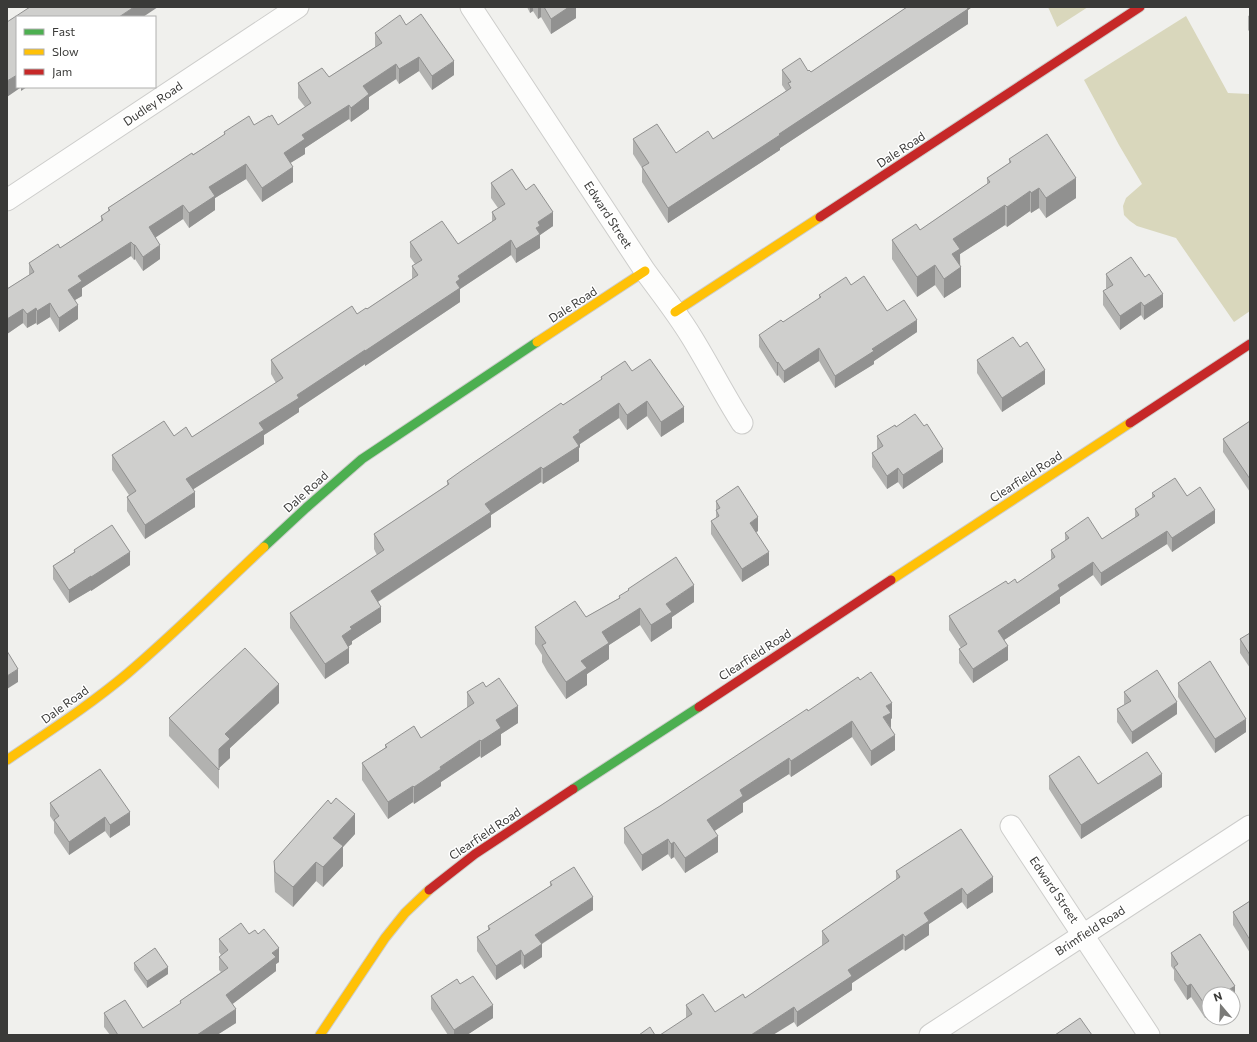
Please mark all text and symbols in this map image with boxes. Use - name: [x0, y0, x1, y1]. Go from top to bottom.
- legend: [16, 16, 156, 88]
- text: Fast: [52, 24, 75, 38]
- text: Slow: [52, 44, 79, 58]
- text: Jam: [52, 64, 72, 79]
- street label: Dudley Road: [120, 78, 185, 128]
- street label: Dale Road: [874, 128, 927, 170]
- street label: Edward Street: [582, 178, 636, 251]
- street label: Dale Road: [546, 283, 599, 325]
- street label: Clearfield Road: [987, 448, 1064, 505]
- street label: Dale Road: [280, 468, 330, 515]
- street label: Clearfield Road: [716, 626, 793, 683]
- street label: Dale Road: [38, 682, 91, 726]
- street label: Clearfield Road: [446, 804, 523, 862]
- street label: Edward Street: [1027, 853, 1082, 926]
- street label: Brimfield Road: [1052, 902, 1127, 958]
- north arrow: [1201, 986, 1241, 1026]
- text: N: [1212, 989, 1224, 1004]

